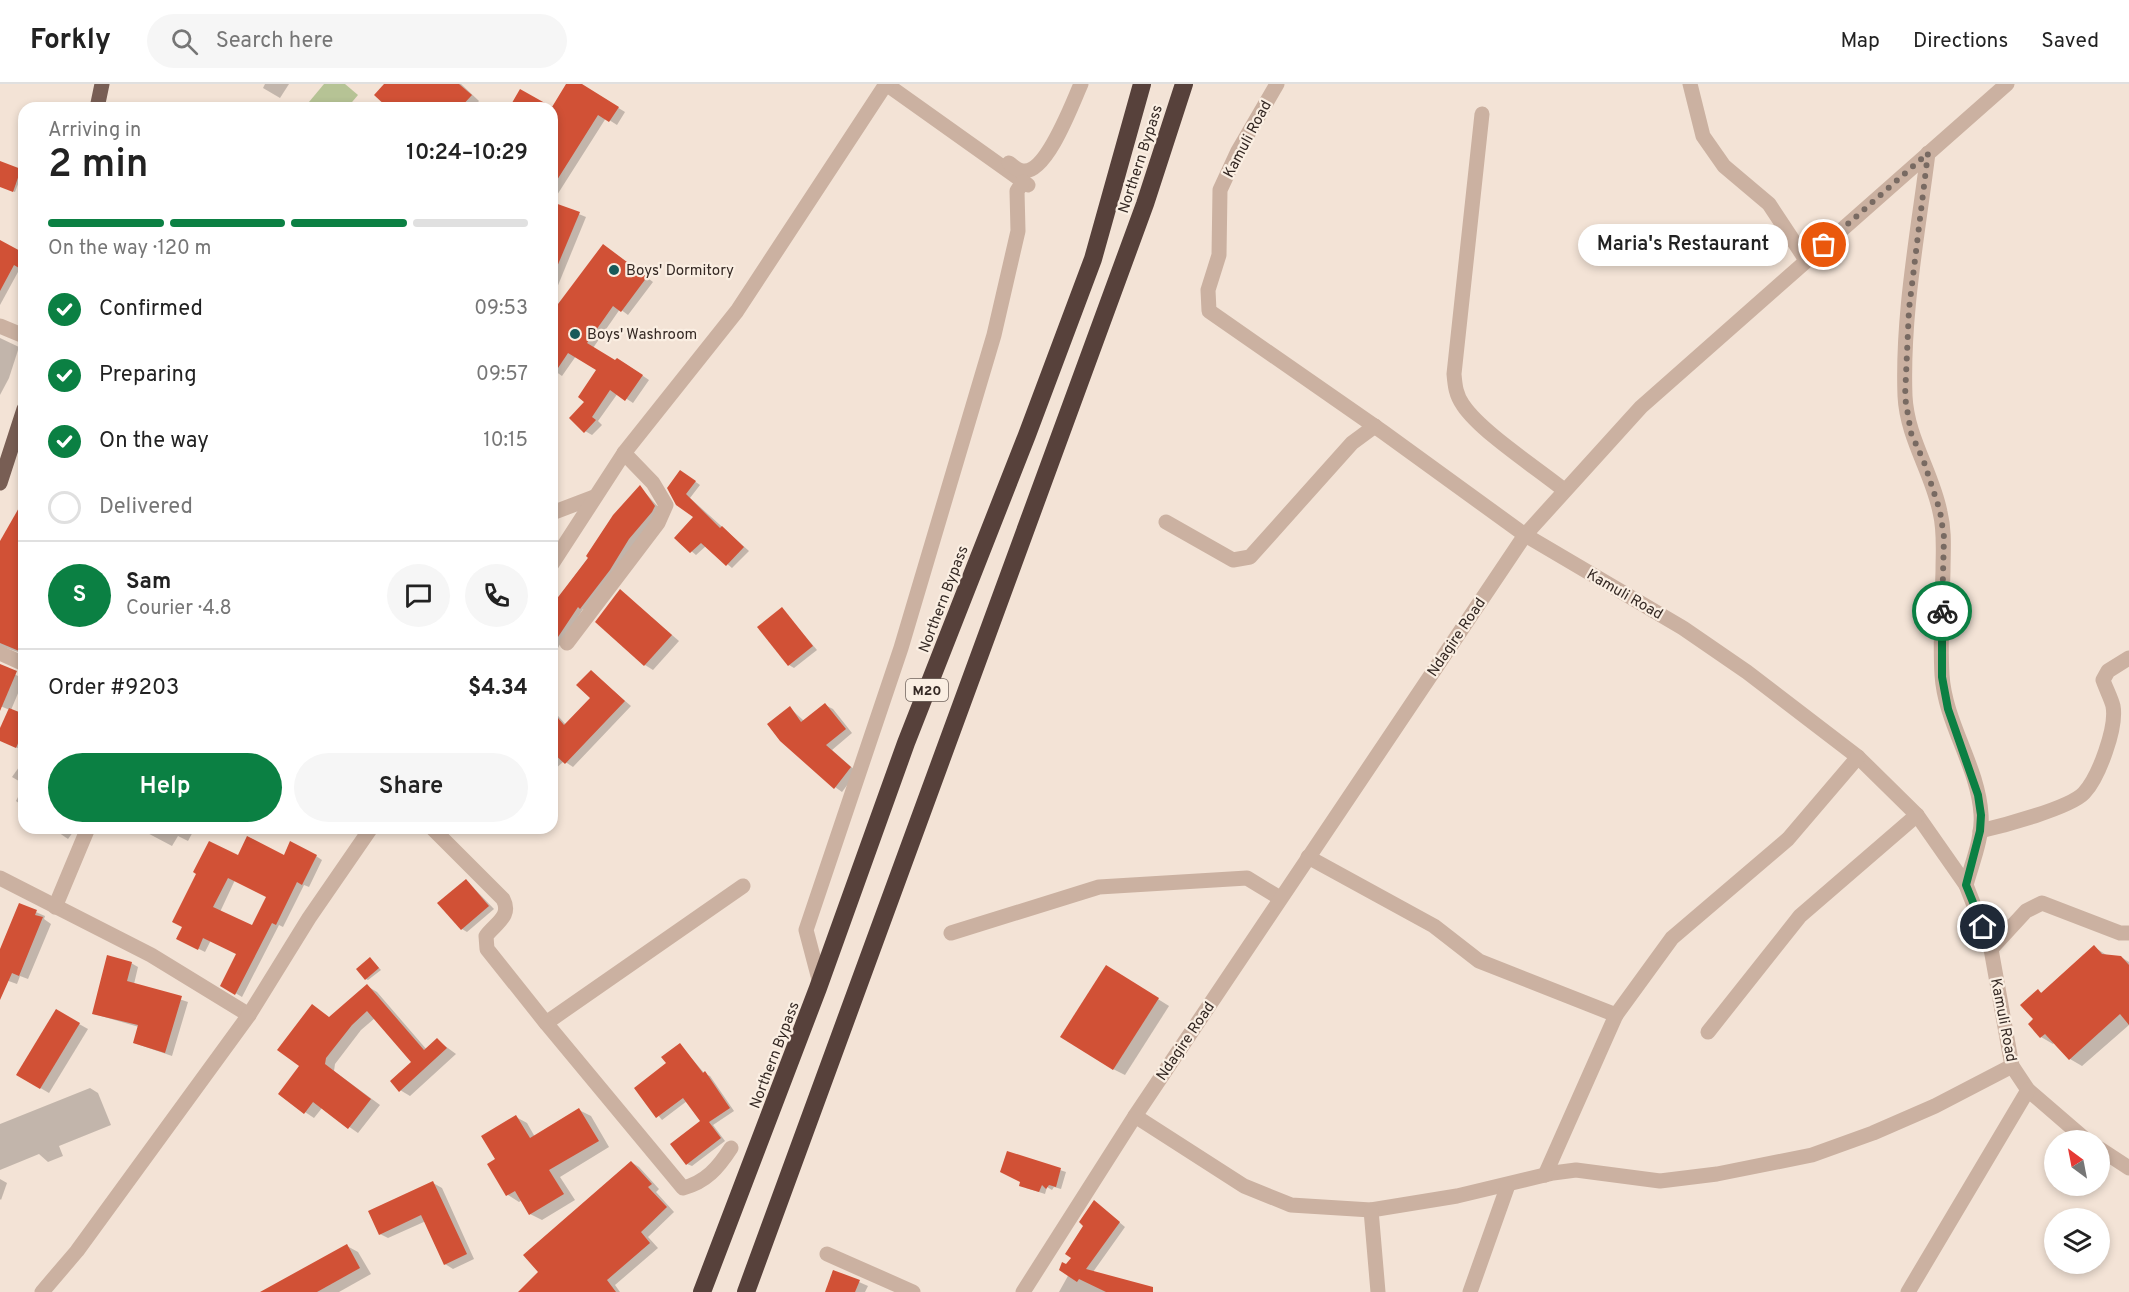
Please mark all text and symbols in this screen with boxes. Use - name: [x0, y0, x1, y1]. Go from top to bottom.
- search box: [147, 14, 567, 68]
- text: Forkly: [30, 23, 111, 59]
- icon: search: [168, 25, 201, 58]
- text: Search here: [216, 28, 333, 55]
- text: Map: [1840, 28, 1880, 55]
- text: Directions: [1913, 28, 2008, 55]
- text: Saved: [2041, 28, 2099, 55]
- street label: Kamuli Road: [1220, 98, 1277, 182]
- street label: Northern Bypass: [1115, 103, 1168, 216]
- text: Arriving in: [48, 118, 141, 144]
- text: 10:24–10:29: [406, 140, 528, 167]
- text: 2 min: [48, 142, 149, 191]
- pin: [1798, 219, 1849, 270]
- callout: Maria's Restaurant: [1578, 224, 1788, 266]
- icon: bag: [1807, 228, 1840, 261]
- text: Maria's Restaurant: [1597, 232, 1769, 258]
- text: On the way · 120 m: [48, 236, 212, 262]
- place label: Boys' Dormitory: [626, 262, 734, 281]
- marker: Boys' Dormitory: [607, 263, 621, 277]
- icon: check: [48, 293, 81, 326]
- text: Confirmed: [99, 296, 203, 323]
- text: 09:53: [474, 296, 528, 322]
- place label: Boys' Washroom: [587, 326, 697, 345]
- marker: Boys' Washroom: [568, 327, 582, 341]
- icon: check: [48, 359, 81, 392]
- text: Preparing: [99, 362, 197, 389]
- text: 09:57: [476, 362, 528, 388]
- icon: check: [48, 425, 81, 458]
- text: On the way: [99, 428, 209, 455]
- text: 10:15: [483, 428, 528, 454]
- text: Delivered: [99, 494, 193, 521]
- street label: Northern Bypass: [915, 543, 974, 656]
- button: chat: [387, 564, 450, 627]
- button: phone: [465, 564, 528, 627]
- street label: Kamuli Road: [1583, 566, 1666, 625]
- text: Sam: [126, 569, 171, 596]
- courier: [1912, 581, 1972, 641]
- text: S: [73, 582, 86, 609]
- street label: Ndagire Road: [1424, 595, 1491, 681]
- icon: bike: [1926, 595, 1959, 628]
- text: Courier · 4.8: [126, 596, 232, 622]
- text: Order #9203: [48, 675, 179, 702]
- text: $4.34: [468, 675, 528, 702]
- road number: M20: [906, 679, 948, 701]
- button: Help: [48, 753, 282, 822]
- button: Share: [294, 753, 528, 822]
- pin: [1957, 901, 2008, 952]
- icon: home: [1966, 910, 1999, 943]
- street label: Kamuli Road: [1985, 977, 2020, 1064]
- street label: Northern Bypass: [746, 999, 805, 1112]
- street label: Ndagire Road: [1153, 999, 1220, 1085]
- north arrow: [2044, 1130, 2110, 1196]
- map controls: [2044, 1130, 2110, 1274]
- button: layers: [2044, 1208, 2110, 1274]

